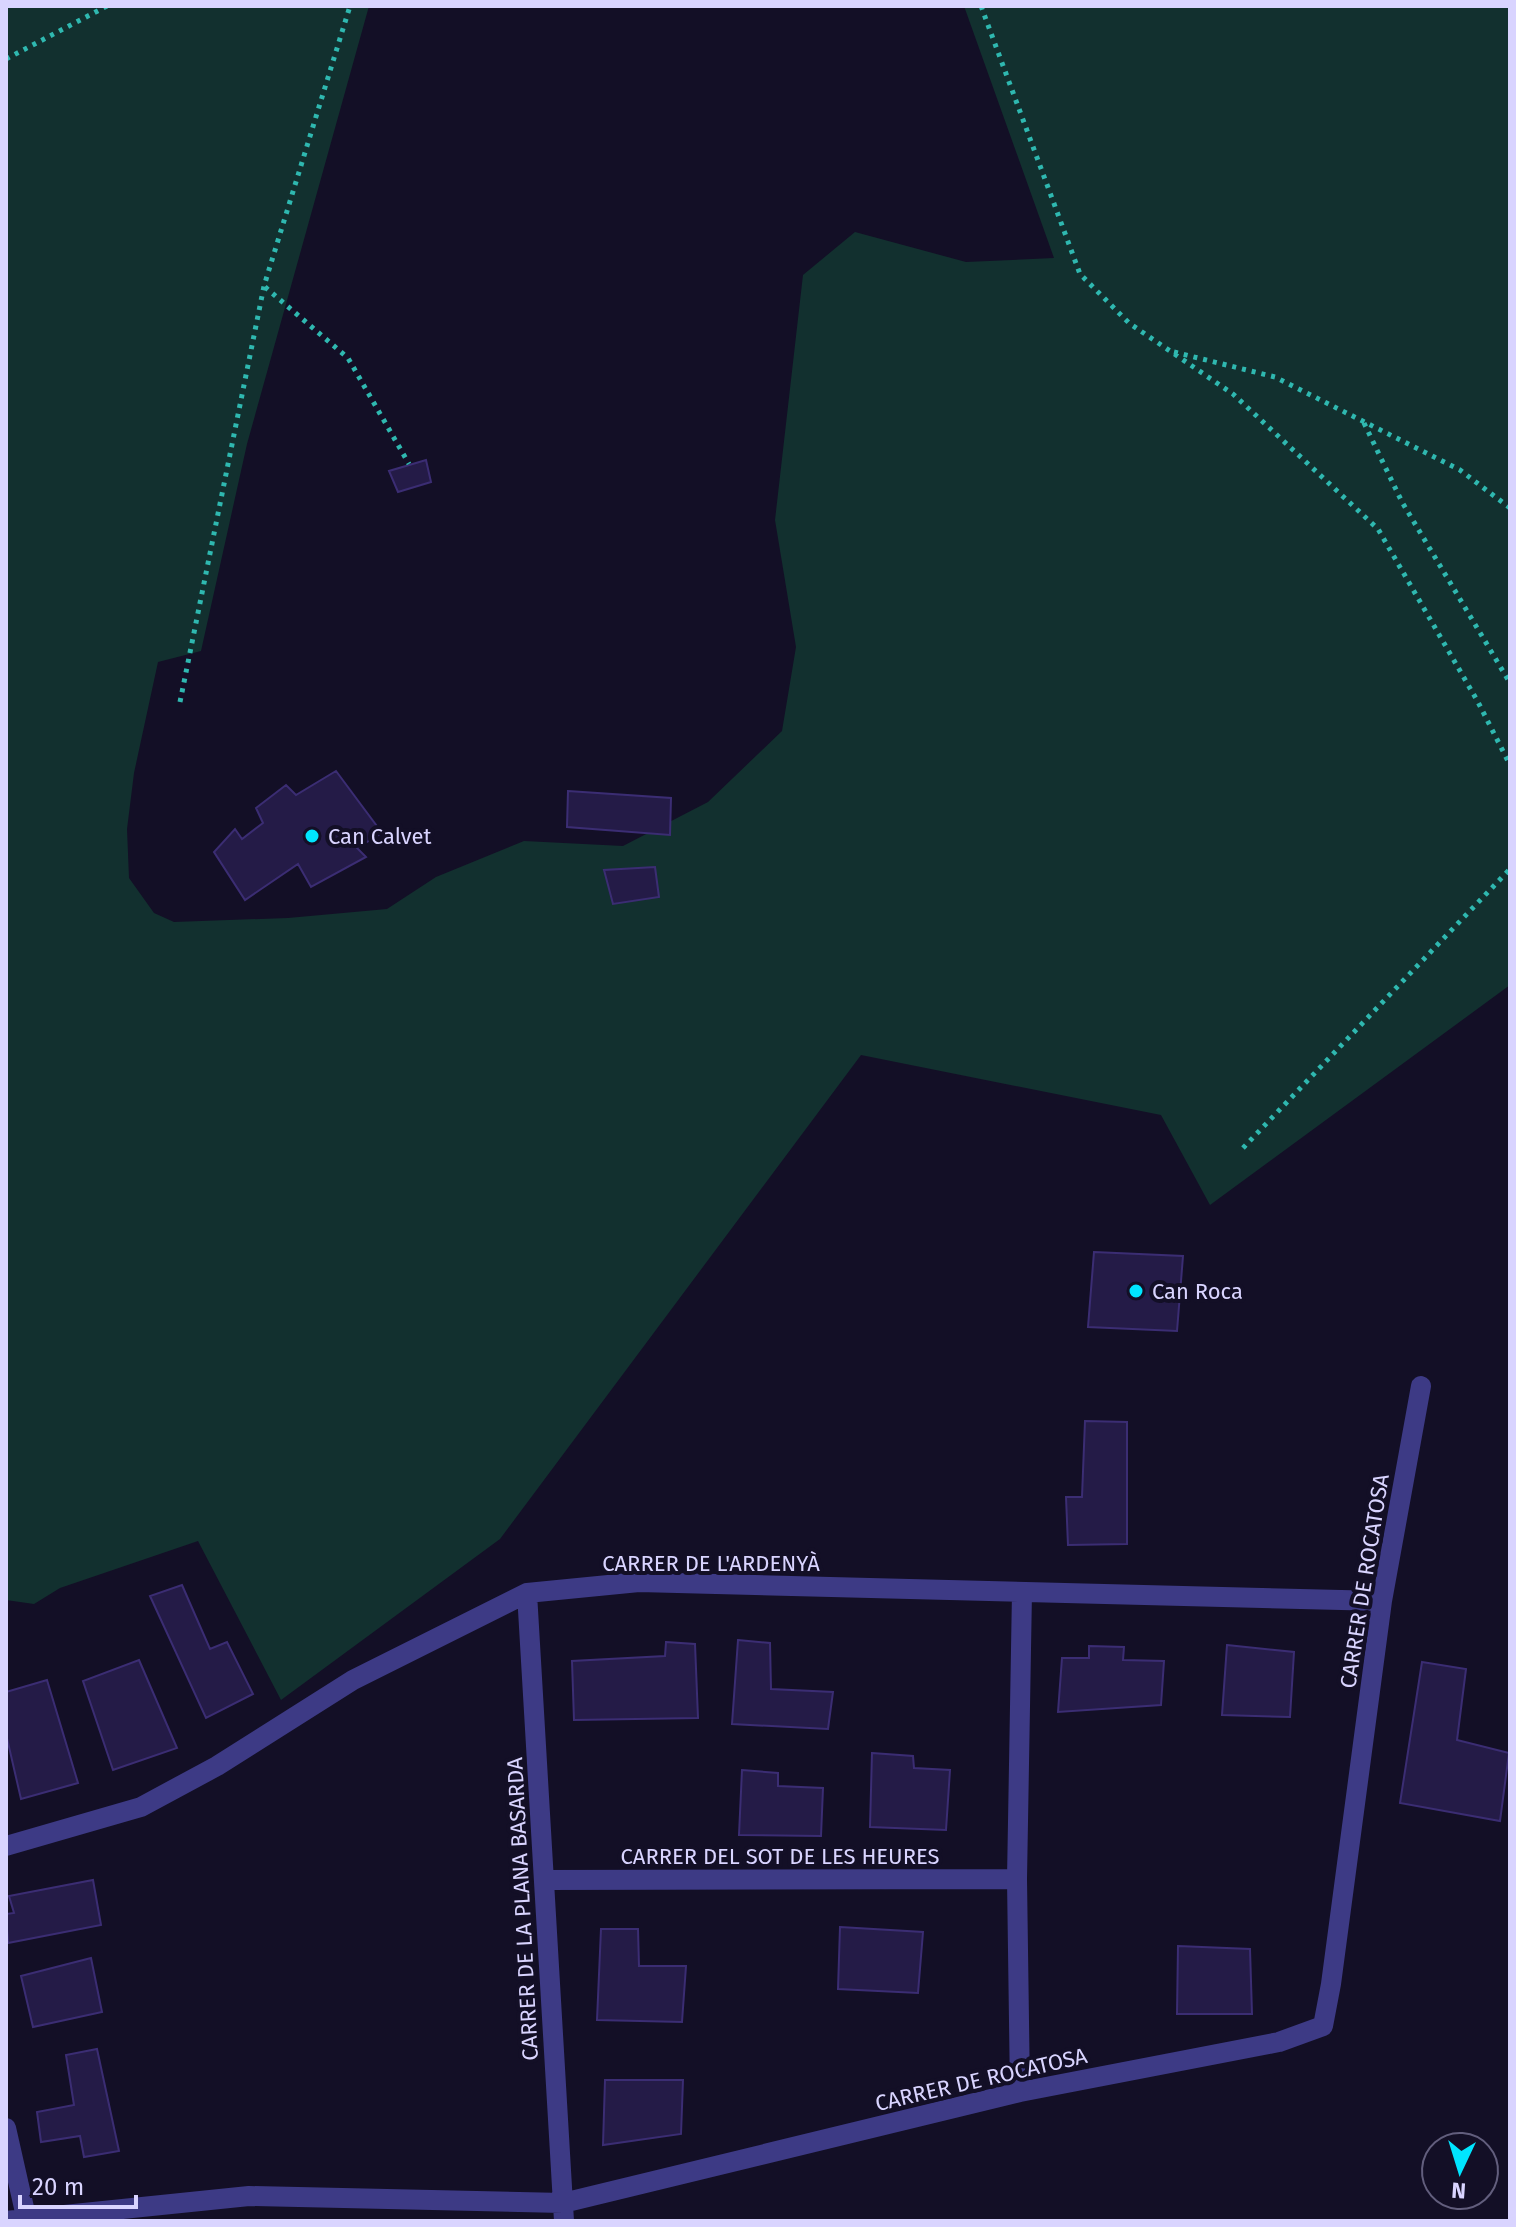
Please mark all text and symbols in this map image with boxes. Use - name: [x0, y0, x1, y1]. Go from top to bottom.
- place label: Can Calvet: [328, 823, 432, 850]
- marker: Can Calvet: [303, 827, 321, 845]
- place label: Can Roca: [1152, 1278, 1243, 1305]
- marker: Can Roca: [1127, 1282, 1145, 1300]
- street label: CARRER DE ROCATOSA: [1334, 1472, 1395, 1690]
- street label: CARRER DE L'ARDENYÀ: [602, 1550, 820, 1577]
- street label: CARRER DE LA PLANA BASARDA: [501, 1756, 544, 2061]
- street label: CARRER DEL SOT DE LES HEURES: [620, 1843, 940, 1870]
- street label: CARRER DE ROCATOSA: [873, 2042, 1090, 2117]
- north arrow: [1420, 2131, 1500, 2211]
- scale bar: [20, 2159, 136, 2209]
- text: 20 m: [32, 2173, 84, 2201]
- text: N: [1450, 2176, 1467, 2204]

